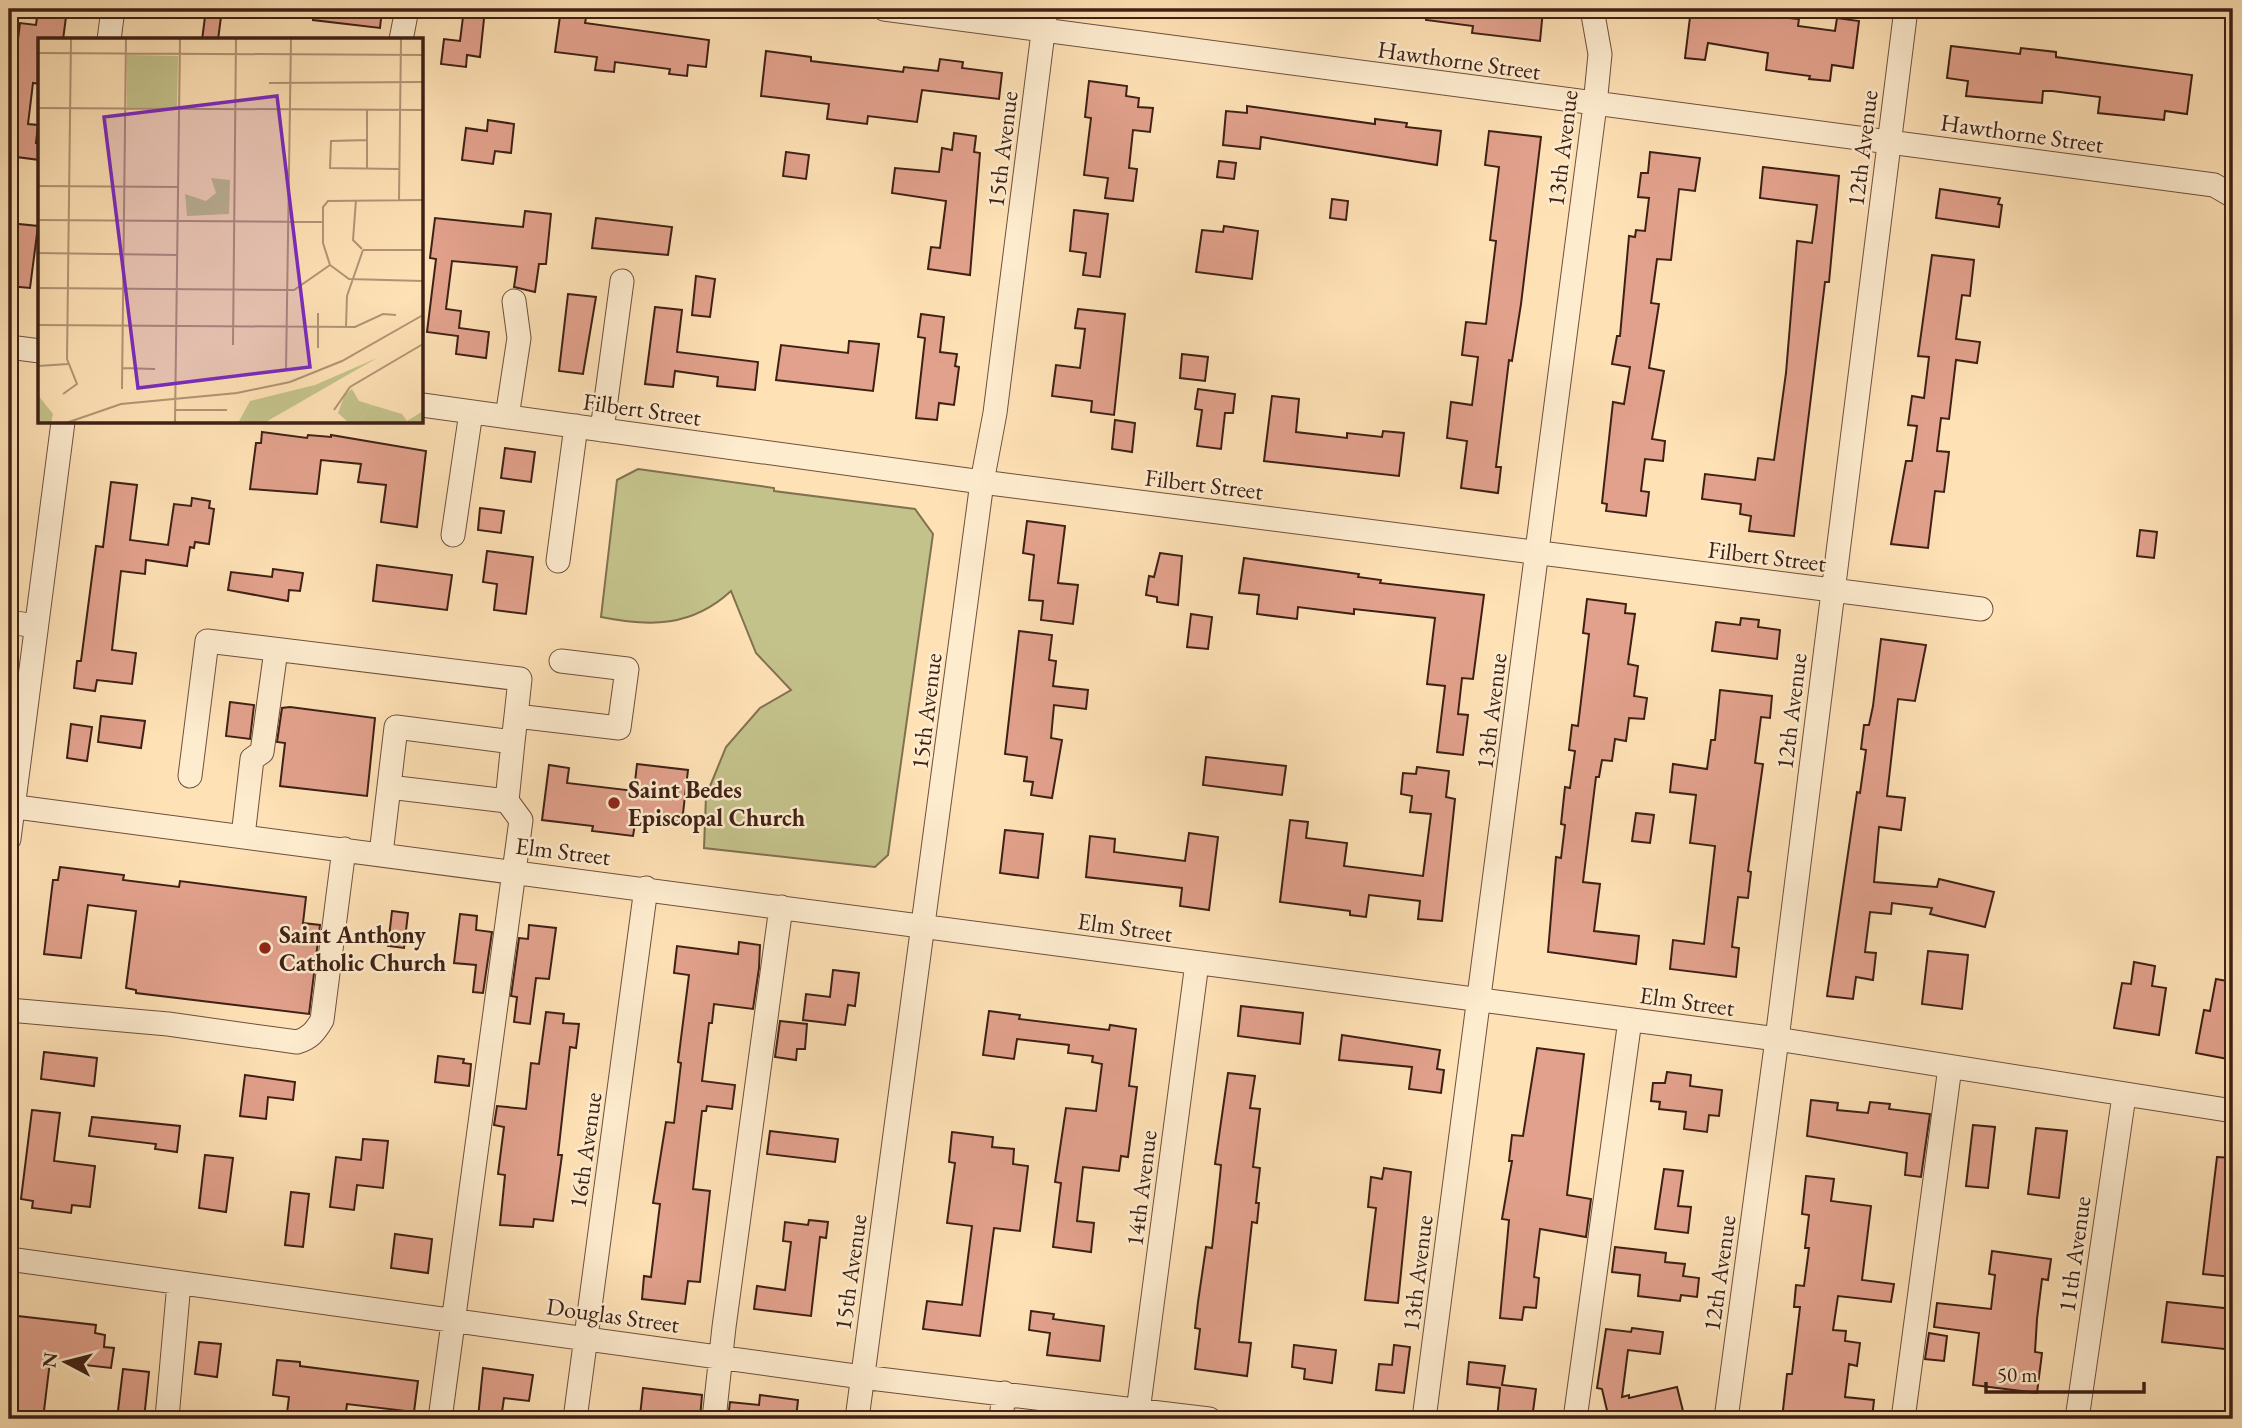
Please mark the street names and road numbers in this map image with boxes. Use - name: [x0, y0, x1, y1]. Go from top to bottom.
- street label: Hawthorne Street: [1375, 33, 1543, 87]
- street label: 13th Avenue: [1540, 88, 1584, 208]
- street label: 12th Avenue: [1840, 88, 1884, 208]
- street label: 15th Avenue: [980, 89, 1024, 209]
- street label: Hawthorne Street: [1938, 106, 2106, 160]
- street label: Filbert Street: [581, 385, 703, 433]
- street label: Filbert Street: [1143, 461, 1265, 507]
- street label: Filbert Street: [1706, 533, 1828, 579]
- street label: 15th Avenue: [904, 651, 948, 771]
- street label: 13th Avenue: [1469, 651, 1513, 771]
- street label: 12th Avenue: [1769, 651, 1813, 771]
- street label: Elm Street: [514, 830, 613, 872]
- street label: Elm Street: [1076, 905, 1175, 949]
- street label: Elm Street: [1638, 979, 1737, 1023]
- street label: 16th Avenue: [562, 1090, 608, 1210]
- street label: 14th Avenue: [1119, 1128, 1163, 1248]
- street label: 11th Avenue: [2051, 1194, 2097, 1314]
- street label: 15th Avenue: [827, 1212, 873, 1332]
- street label: 13th Avenue: [1395, 1213, 1439, 1333]
- street label: 12th Avenue: [1696, 1213, 1742, 1333]
- street label: Douglas Street: [545, 1290, 682, 1340]

